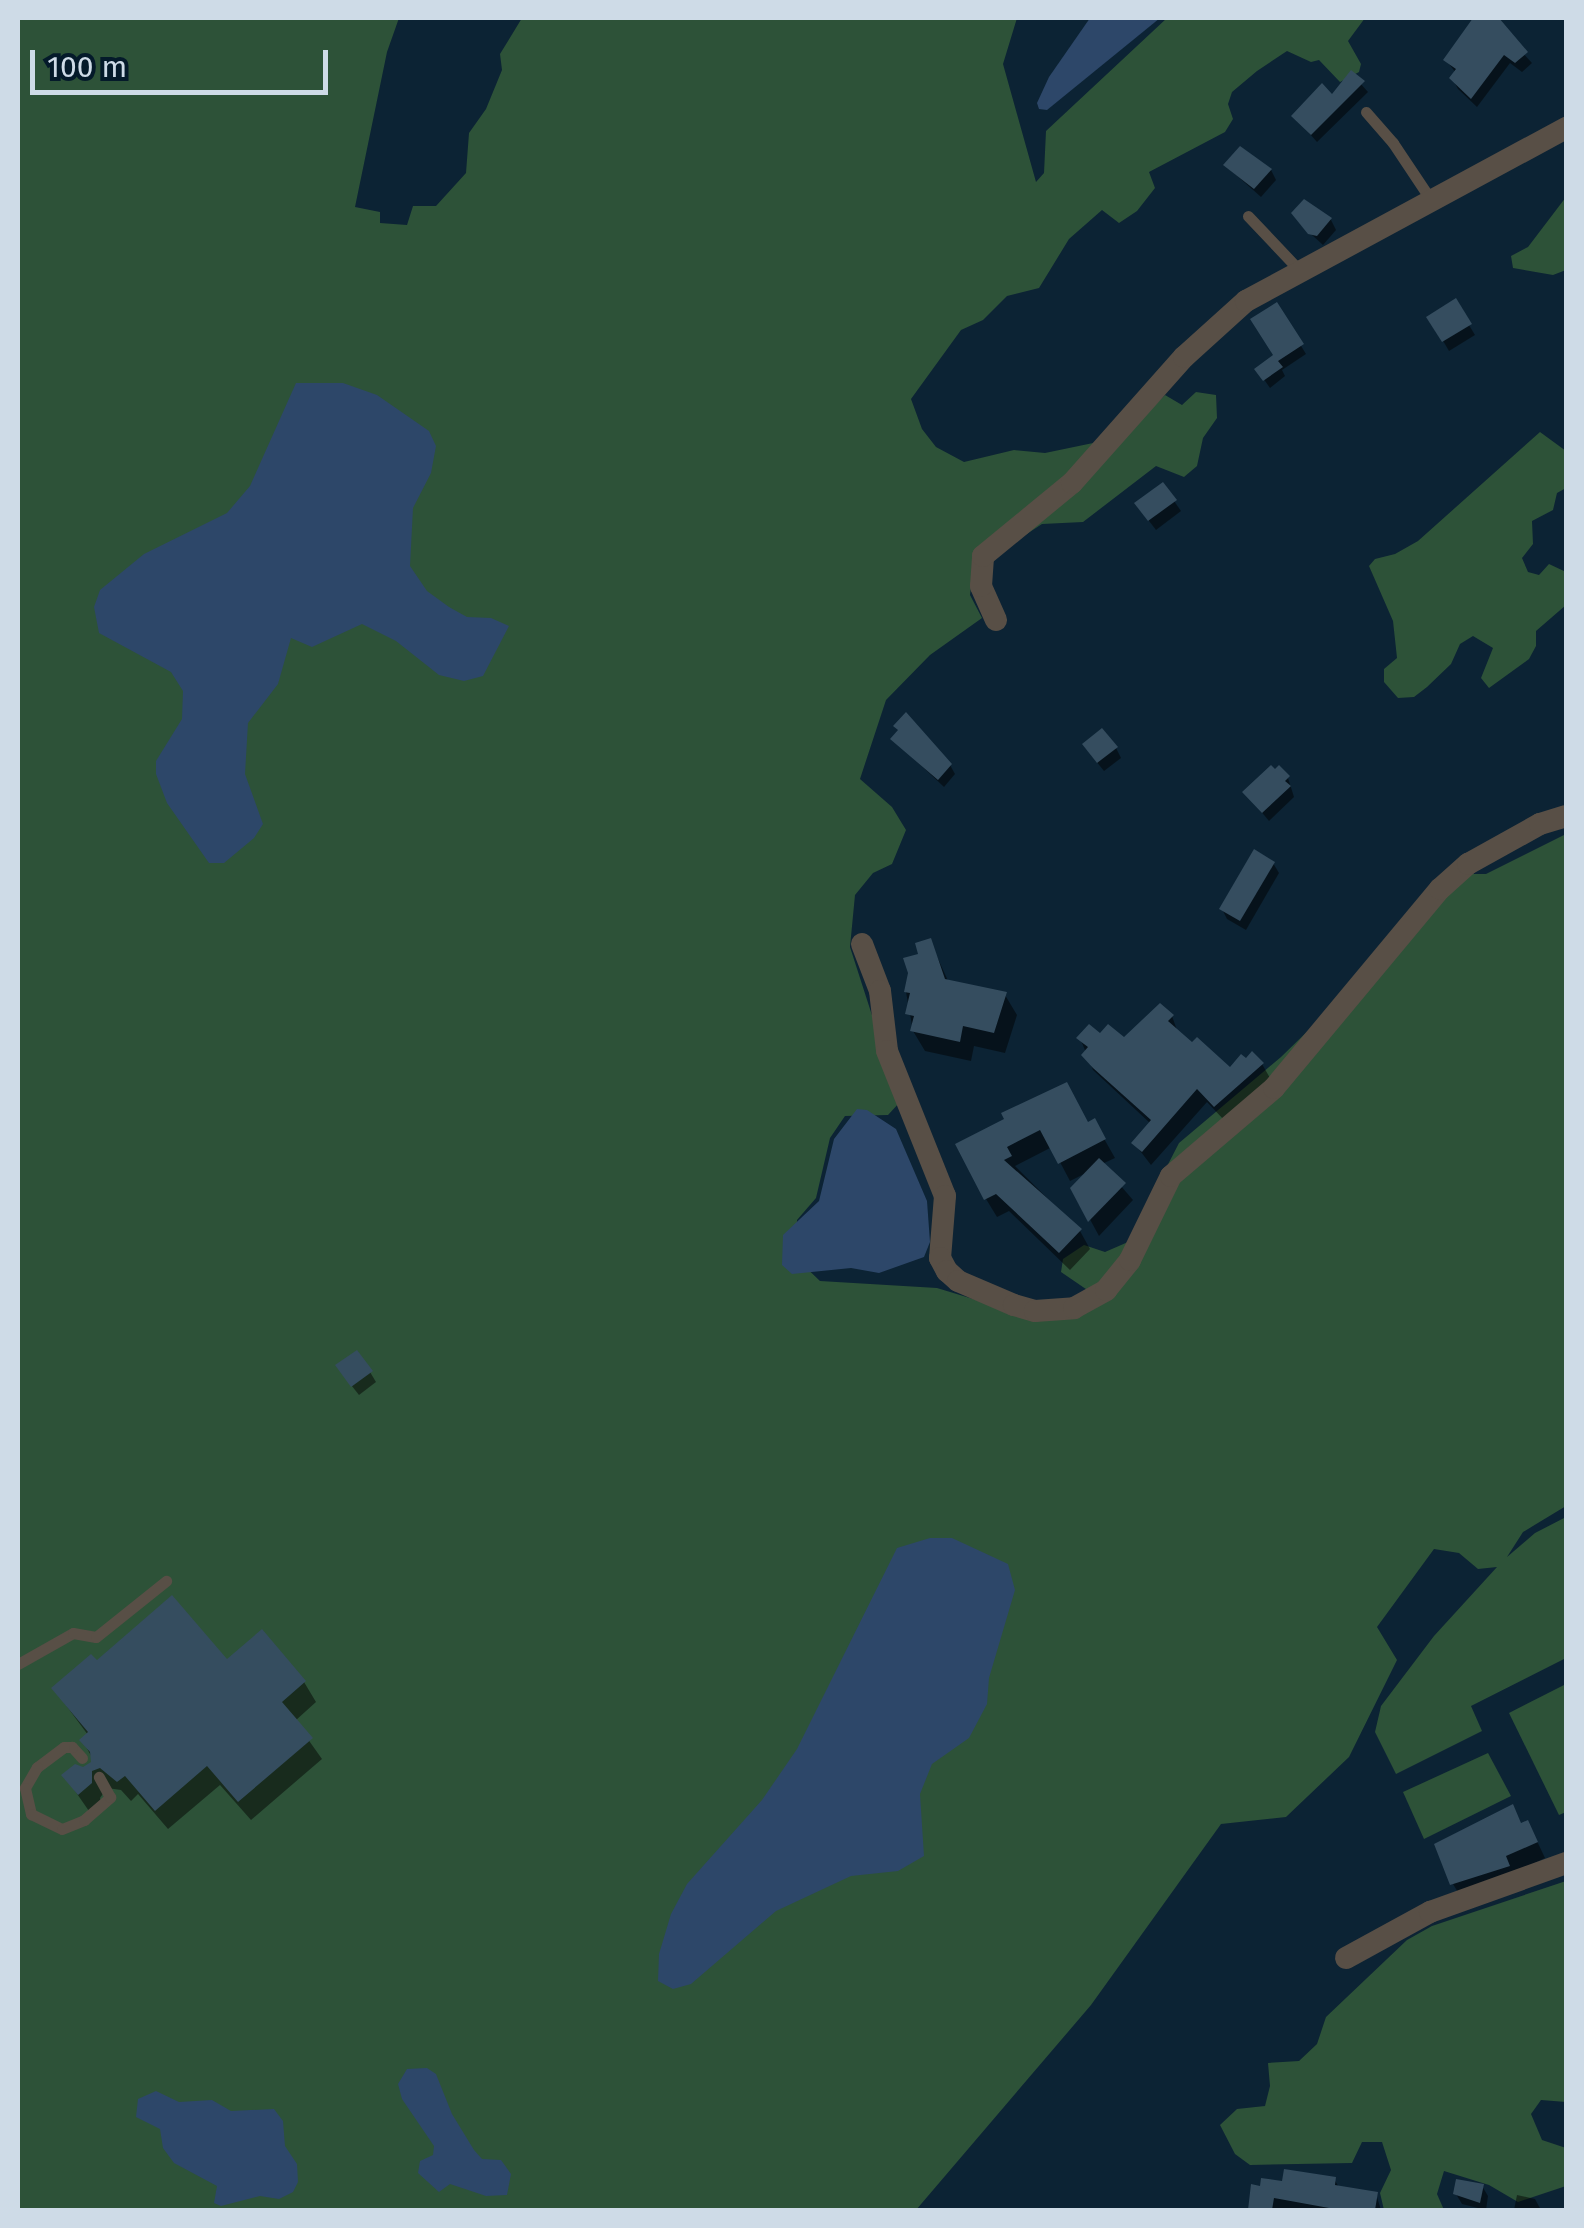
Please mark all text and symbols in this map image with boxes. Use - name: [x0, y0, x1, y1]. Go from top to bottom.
- scale bar: [35, 30, 332, 92]
- text: 100 m: [47, 49, 127, 85]

